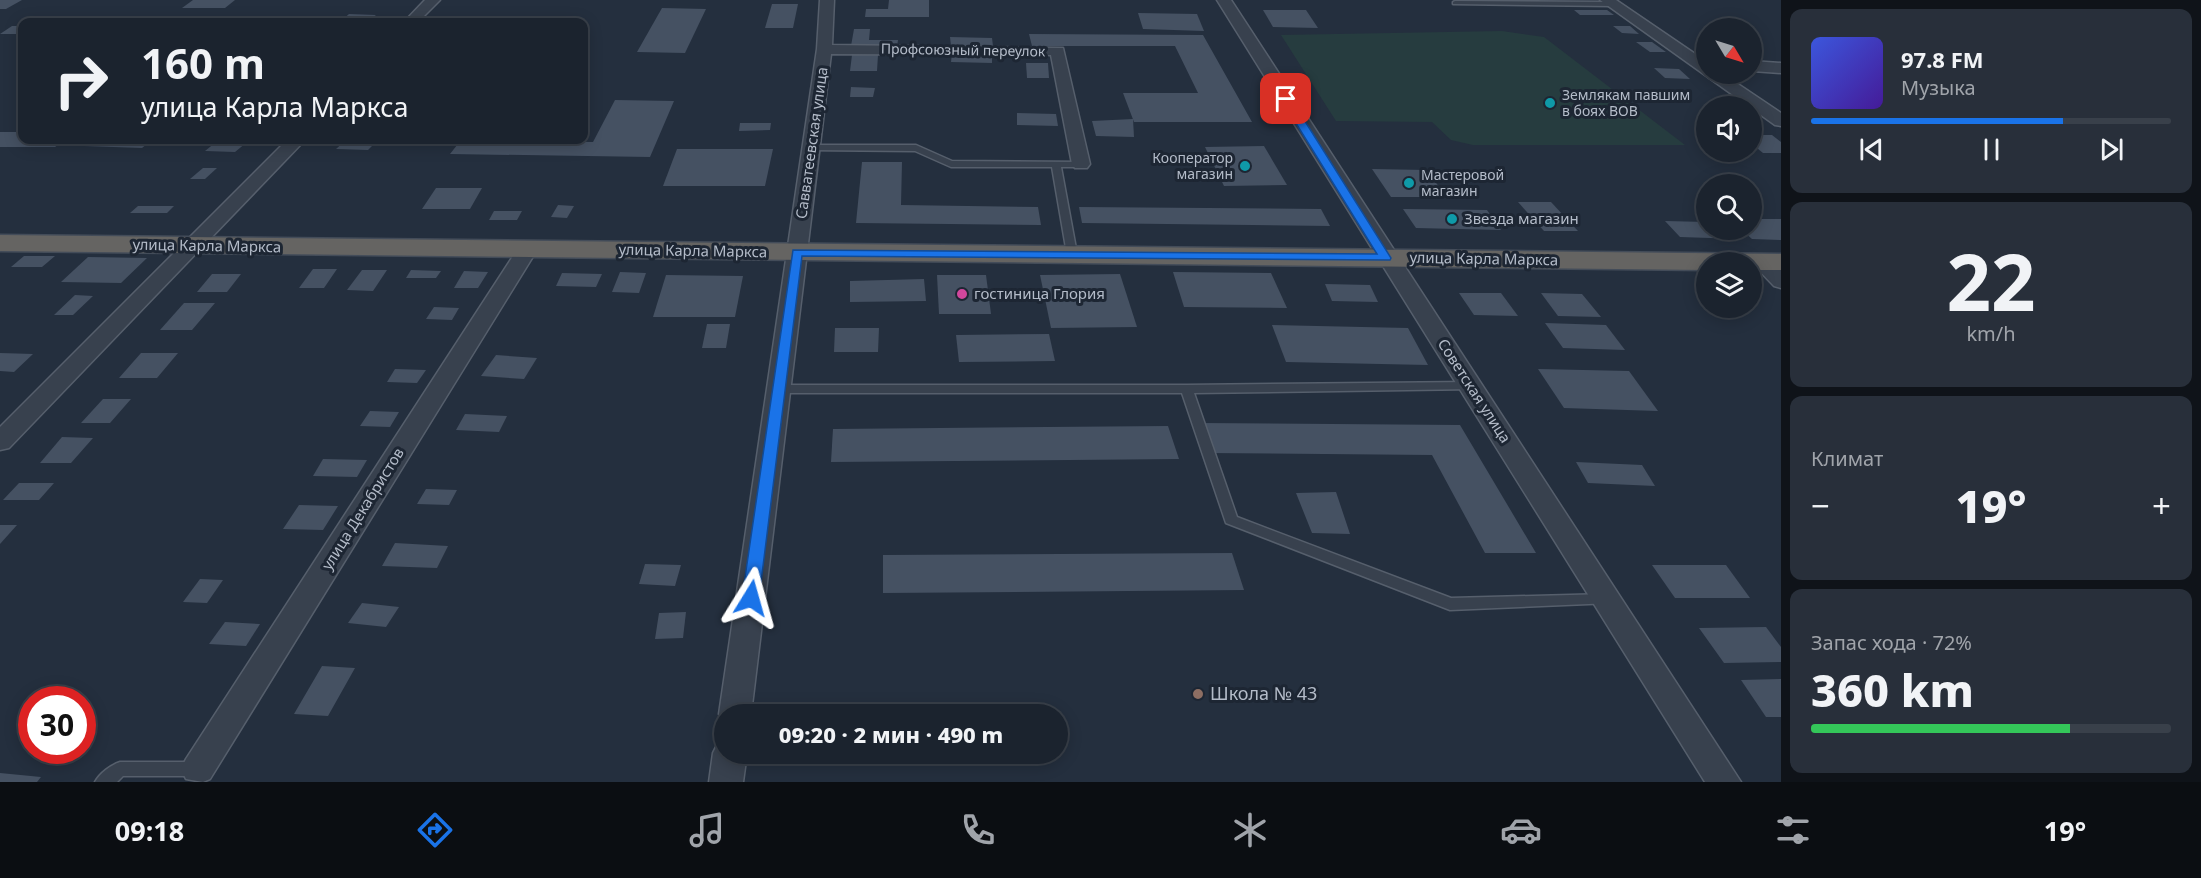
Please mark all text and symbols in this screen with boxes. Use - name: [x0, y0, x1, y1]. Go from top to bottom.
- north arrow: [1696, 18, 1762, 84]
- map controls: [1696, 18, 1762, 318]
- text: 160 m: [141, 34, 265, 91]
- street label: Профсоюзный переулок: [881, 39, 1046, 60]
- icon: right: [42, 42, 120, 120]
- text: 97.8 FM: [1901, 44, 1983, 74]
- street label: Савватеевская улица: [790, 66, 832, 220]
- pin: [1260, 73, 1311, 124]
- text: Музыка: [1901, 74, 1976, 101]
- icon: arrive: [1269, 82, 1302, 115]
- place label: Землякам павшим в боях ВОВ: [1562, 85, 1690, 120]
- text: улица Карла Маркса: [141, 88, 409, 125]
- marker: Землякам павшим в боях ВОВ: [1543, 96, 1557, 110]
- button: sound: [1696, 96, 1762, 162]
- icon: previous: [1855, 133, 1888, 166]
- icon: pause: [1975, 133, 2008, 166]
- icon: next: [2095, 133, 2128, 166]
- place label: Кооператор магазин: [1152, 148, 1233, 183]
- marker: Кооператор магазин: [1238, 159, 1252, 173]
- place label: Мастеровой магазин: [1421, 165, 1504, 200]
- button: search: [1696, 174, 1762, 240]
- marker: Мастеровой магазин: [1402, 176, 1416, 190]
- place label: Звезда магазин: [1464, 208, 1579, 228]
- marker: Звезда магазин: [1445, 212, 1459, 226]
- text: 22: [1946, 228, 2036, 334]
- street label: улица Карла Маркса: [133, 234, 281, 256]
- street label: улица Карла Маркса: [619, 239, 767, 261]
- street label: улица Карла Маркса: [1410, 247, 1558, 269]
- button: layers: [1696, 252, 1762, 318]
- place label: гостиница Глория: [974, 283, 1105, 303]
- marker: гостиница Глория: [955, 287, 969, 301]
- text: km/h: [1966, 320, 2016, 347]
- street label: Советская улица: [1434, 335, 1516, 446]
- street label: улица Декабристов: [316, 444, 408, 573]
- text: Климат: [1811, 445, 1883, 472]
- text: 19°: [1955, 475, 2027, 536]
- text: −: [1811, 483, 1830, 528]
- text: +: [2152, 483, 2171, 528]
- position arrow: [719, 566, 783, 630]
- text: Запас хода · 72%: [1811, 629, 1972, 656]
- text: 360 km: [1811, 659, 1974, 720]
- place label: Школа № 43: [1210, 681, 1317, 705]
- speed limit sign: 30: [18, 686, 96, 764]
- marker: Школа № 43: [1191, 687, 1205, 701]
- text: 09:20 · 2 мин · 490 m: [779, 719, 1003, 749]
- icon: directions: [414, 809, 456, 851]
- icon: music: [686, 809, 728, 851]
- icon: phone: [957, 809, 999, 851]
- icon: climate: [1229, 809, 1271, 851]
- icon: car: [1500, 809, 1542, 851]
- icon: filters: [1772, 809, 1814, 851]
- text: 09:18: [115, 812, 184, 849]
- text: 19°: [2044, 812, 2086, 849]

